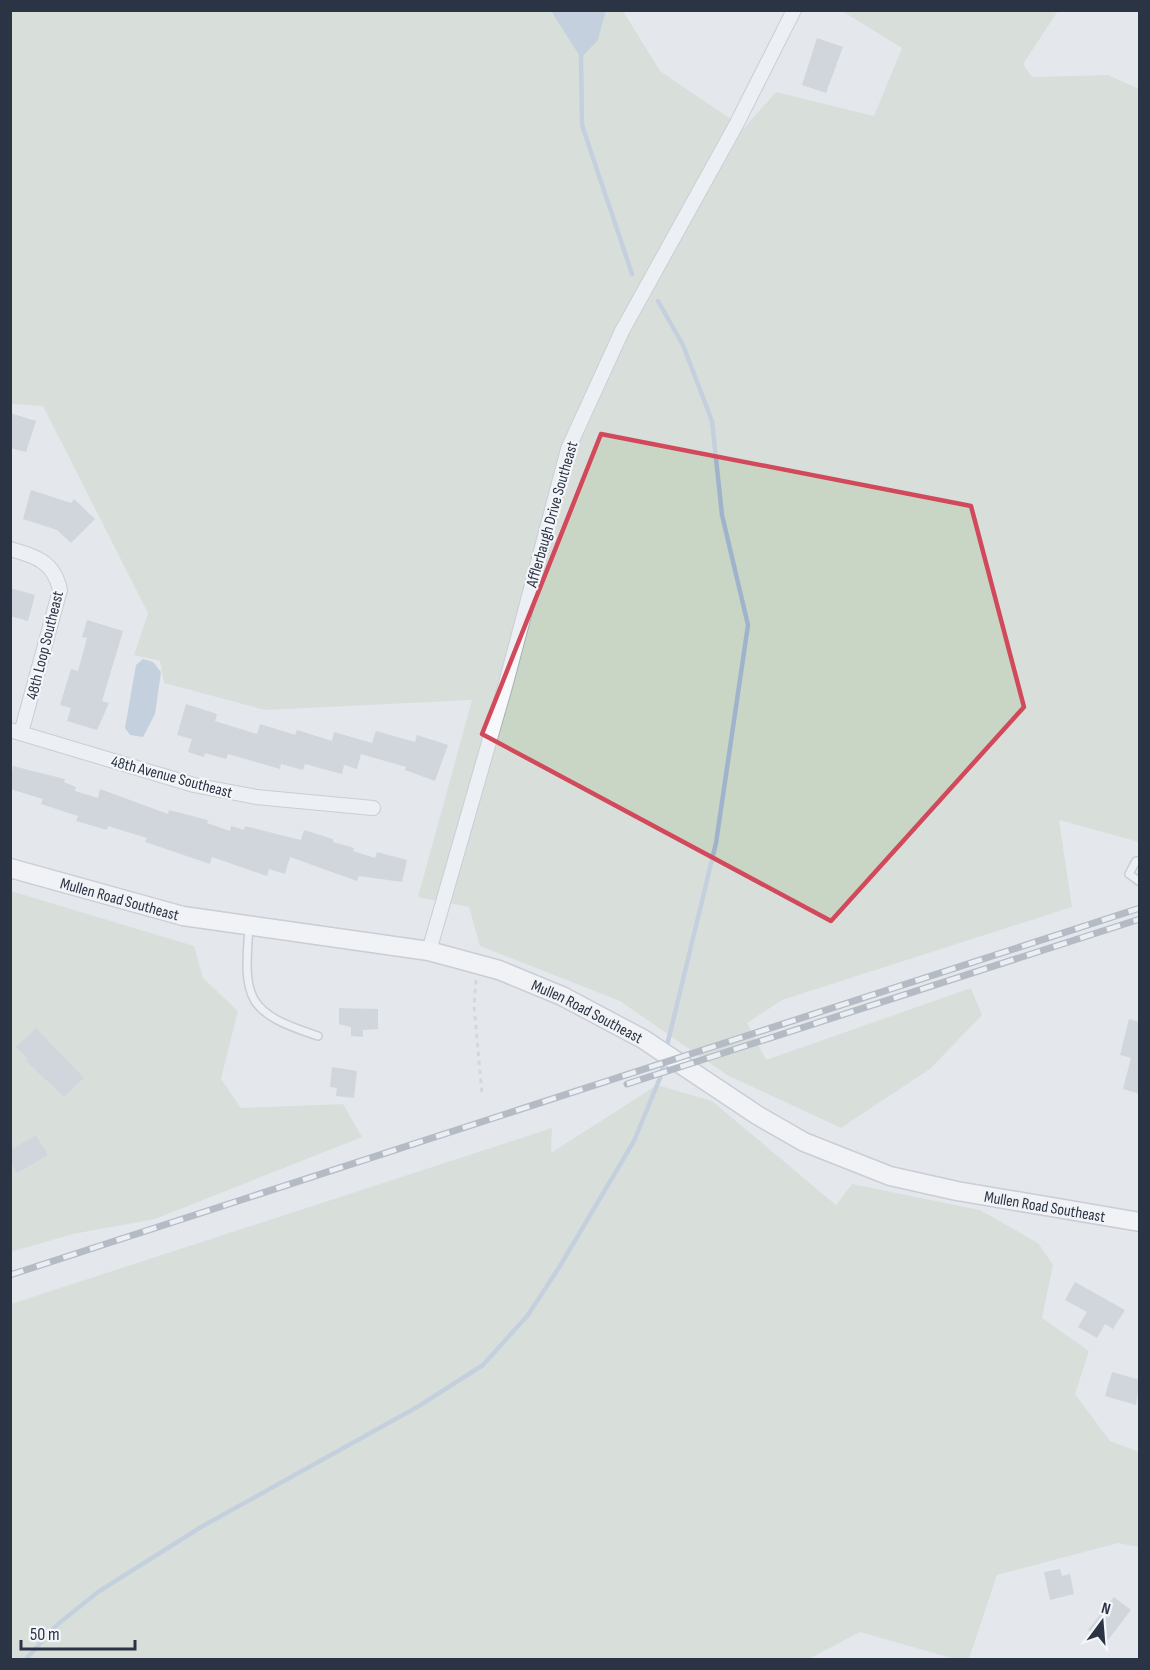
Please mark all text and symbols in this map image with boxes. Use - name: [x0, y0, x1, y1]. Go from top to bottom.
- street label: Afflerbaugh Drive Southeast: [522, 439, 582, 591]
- street label: 48th Loop Southeast: [23, 589, 68, 702]
- street label: 48th Avenue Southeast: [109, 752, 234, 803]
- street label: Mullen Road Southeast: [58, 874, 181, 925]
- street label: Mullen Road Southeast: [528, 976, 646, 1048]
- street label: Mullen Road Southeast: [983, 1188, 1107, 1227]
- north arrow: [1072, 1592, 1132, 1652]
- text: N: [1099, 1599, 1112, 1619]
- scale bar: [21, 1613, 135, 1651]
- text: 50 m: [30, 1624, 60, 1645]

